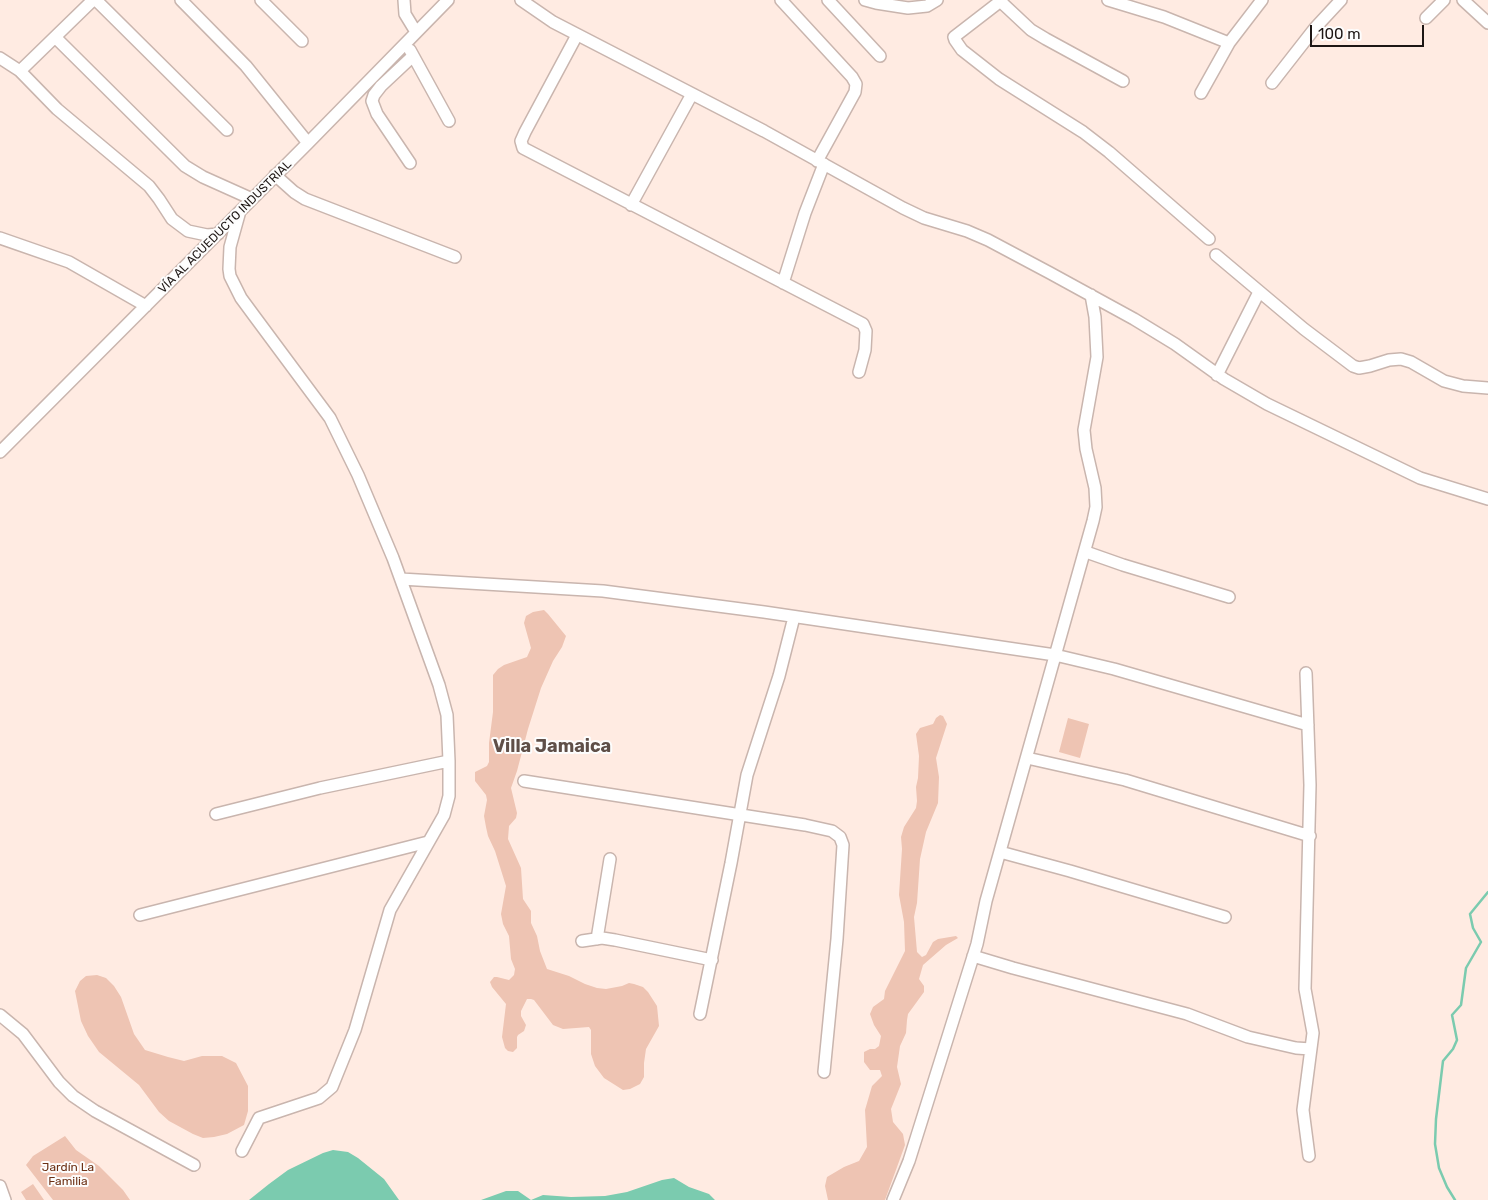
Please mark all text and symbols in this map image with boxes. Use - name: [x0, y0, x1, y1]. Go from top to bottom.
- scale bar: [1313, 15, 1427, 47]
- text: 100 m: [1318, 25, 1360, 43]
- street label: VÍA AL ACUEDUCTO INDUSTRIAL: [155, 157, 295, 297]
- district label: Villa Jamaica: [493, 736, 611, 758]
- park label: Jardín La Familia: [42, 1161, 94, 1189]

